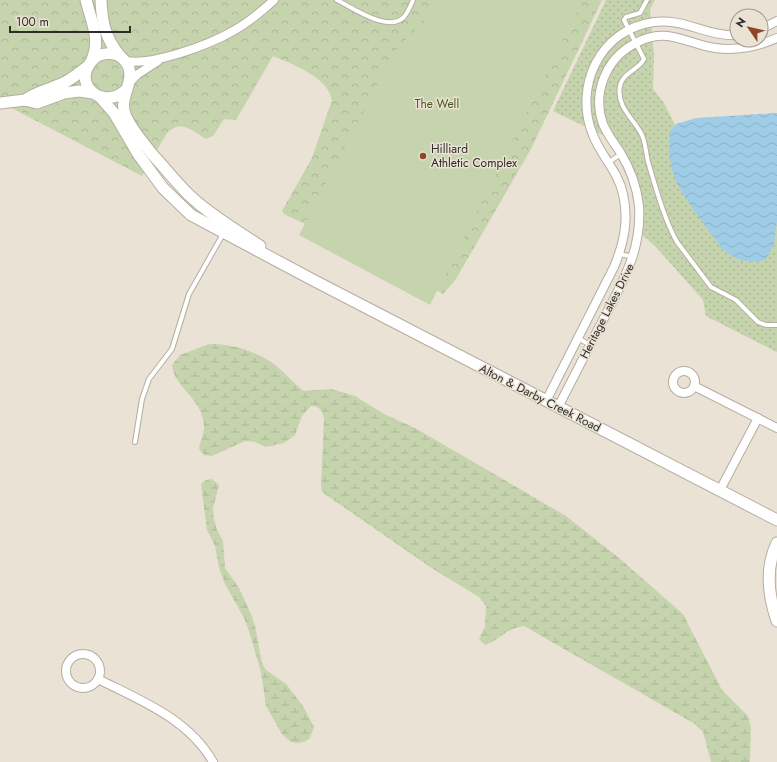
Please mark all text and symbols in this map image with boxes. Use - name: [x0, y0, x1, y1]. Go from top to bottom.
- scale bar: [10, 8, 130, 34]
- north arrow: [729, 8, 769, 48]
- text: 100 m: [16, 13, 49, 31]
- text: N: [732, 14, 750, 31]
- park label: The Well: [415, 95, 459, 113]
- place label: Hilliard Athletic Complex: [431, 140, 518, 172]
- marker: Hilliard Athletic Complex: [418, 151, 428, 161]
- street label: Heritage Lakes Drive: [575, 260, 639, 362]
- street label: Alton & Darby Creek Road: [476, 359, 604, 437]

